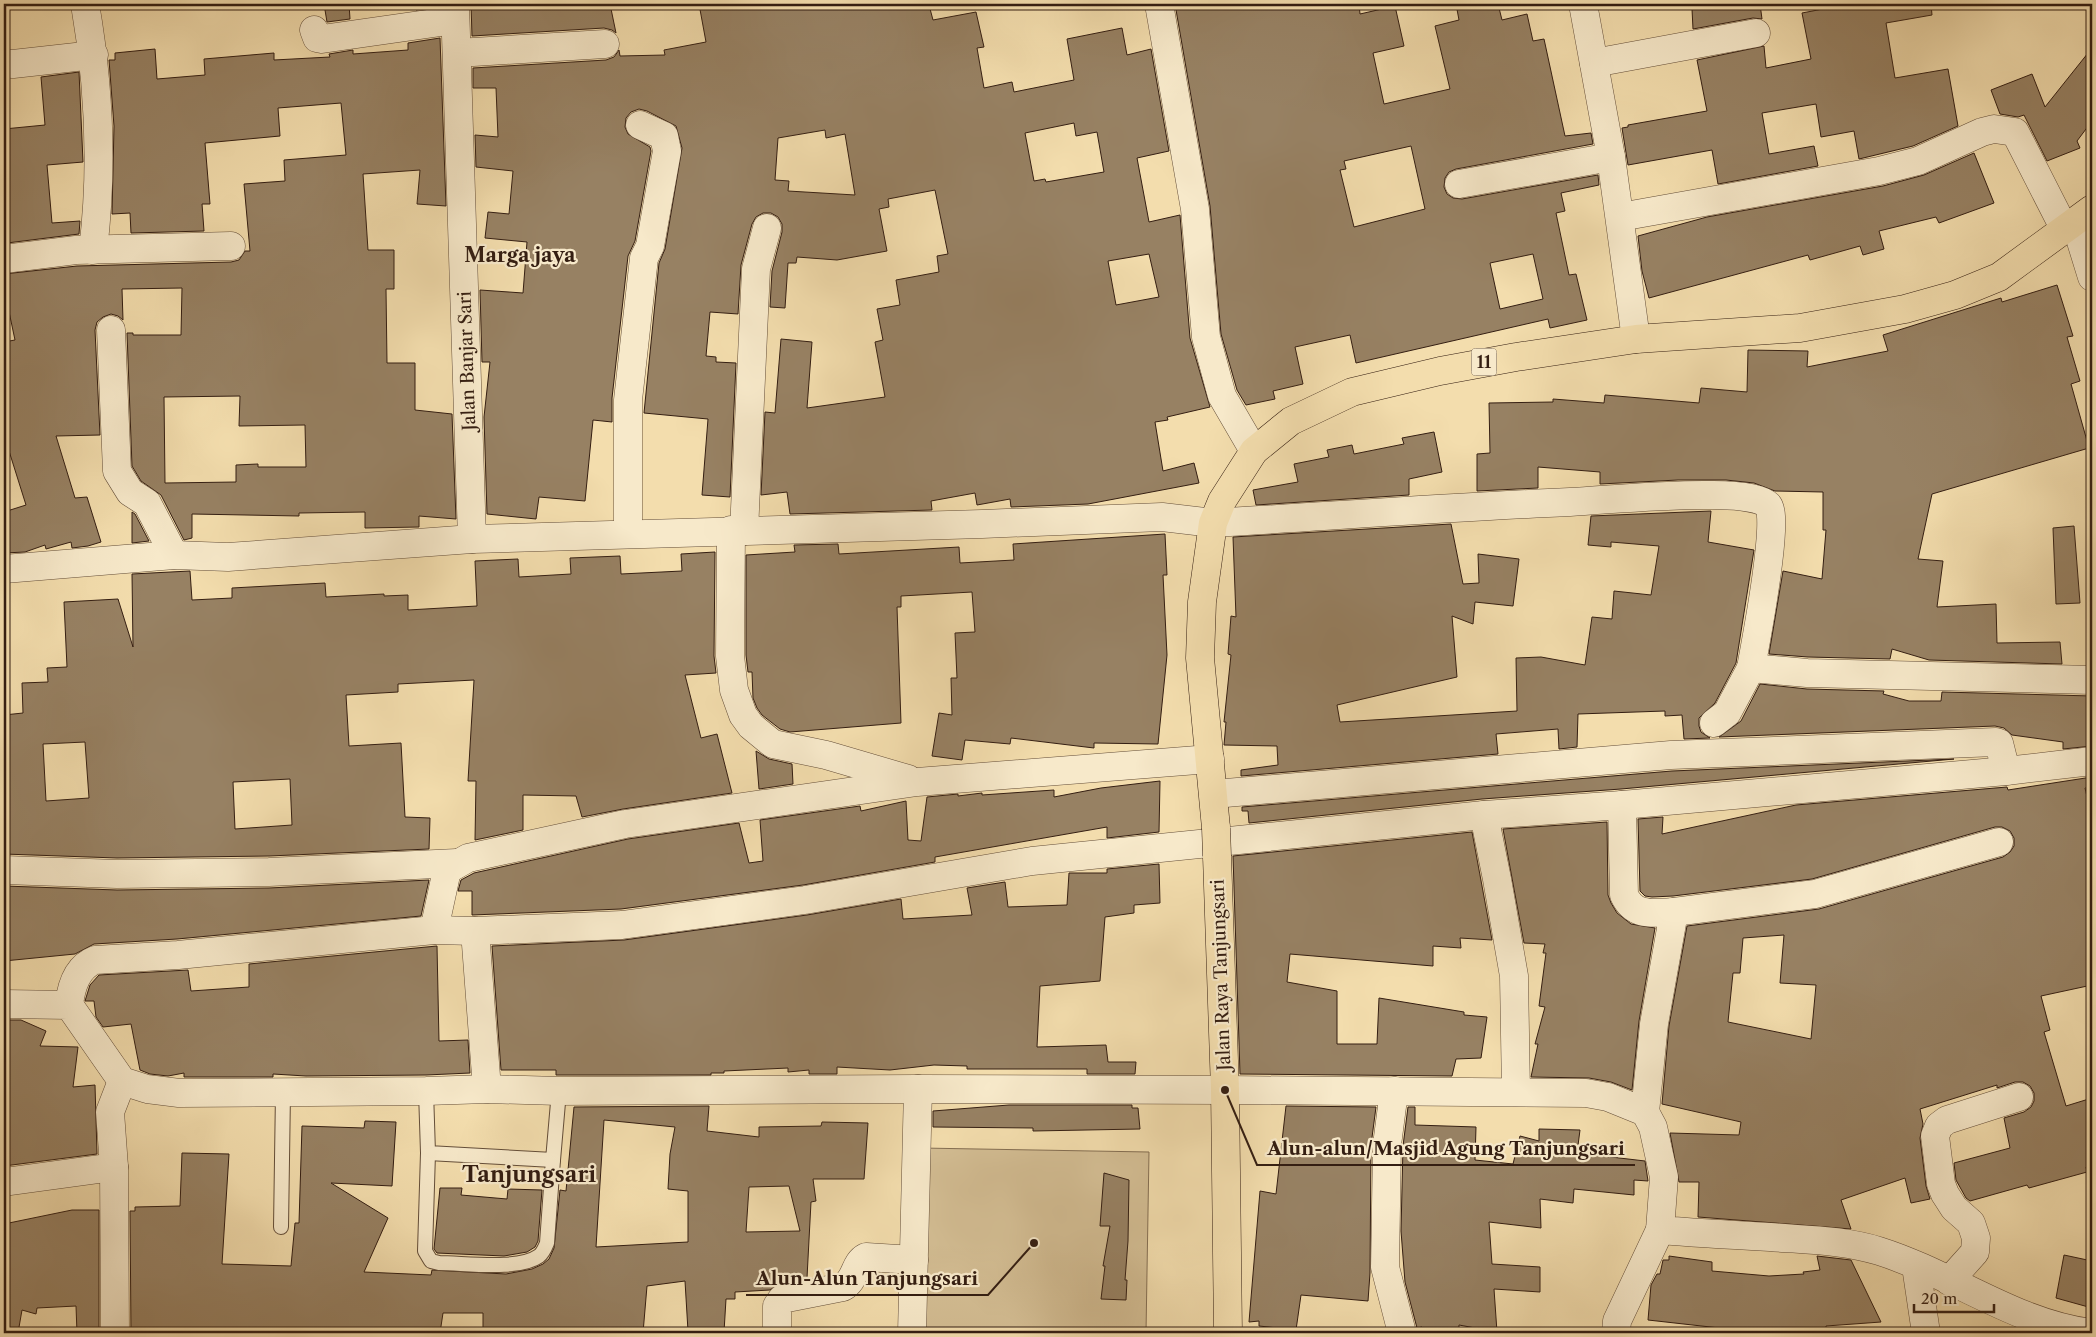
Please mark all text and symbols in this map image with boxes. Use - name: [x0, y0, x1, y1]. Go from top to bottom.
- district label: Marga jaya: [464, 243, 576, 267]
- street label: Jalan Banjar Sari: [454, 290, 481, 434]
- road number: 11: [1472, 348, 1496, 376]
- street label: Jalan Raya Tanjungsari: [1207, 878, 1235, 1074]
- callout: Alun-alun/Masjid Agung Tanjungsari: [1257, 1131, 1635, 1165]
- text: Alun-alun/Masjid Agung Tanjungsari: [1266, 1137, 1625, 1160]
- district label: Tanjungsari: [462, 1161, 596, 1188]
- callout: Alun-Alun Tanjungsari: [746, 1261, 988, 1295]
- text: Alun-Alun Tanjungsari: [755, 1267, 978, 1290]
- scale bar: [1914, 1282, 1994, 1314]
- text: 20 m: [1921, 1289, 1957, 1308]

